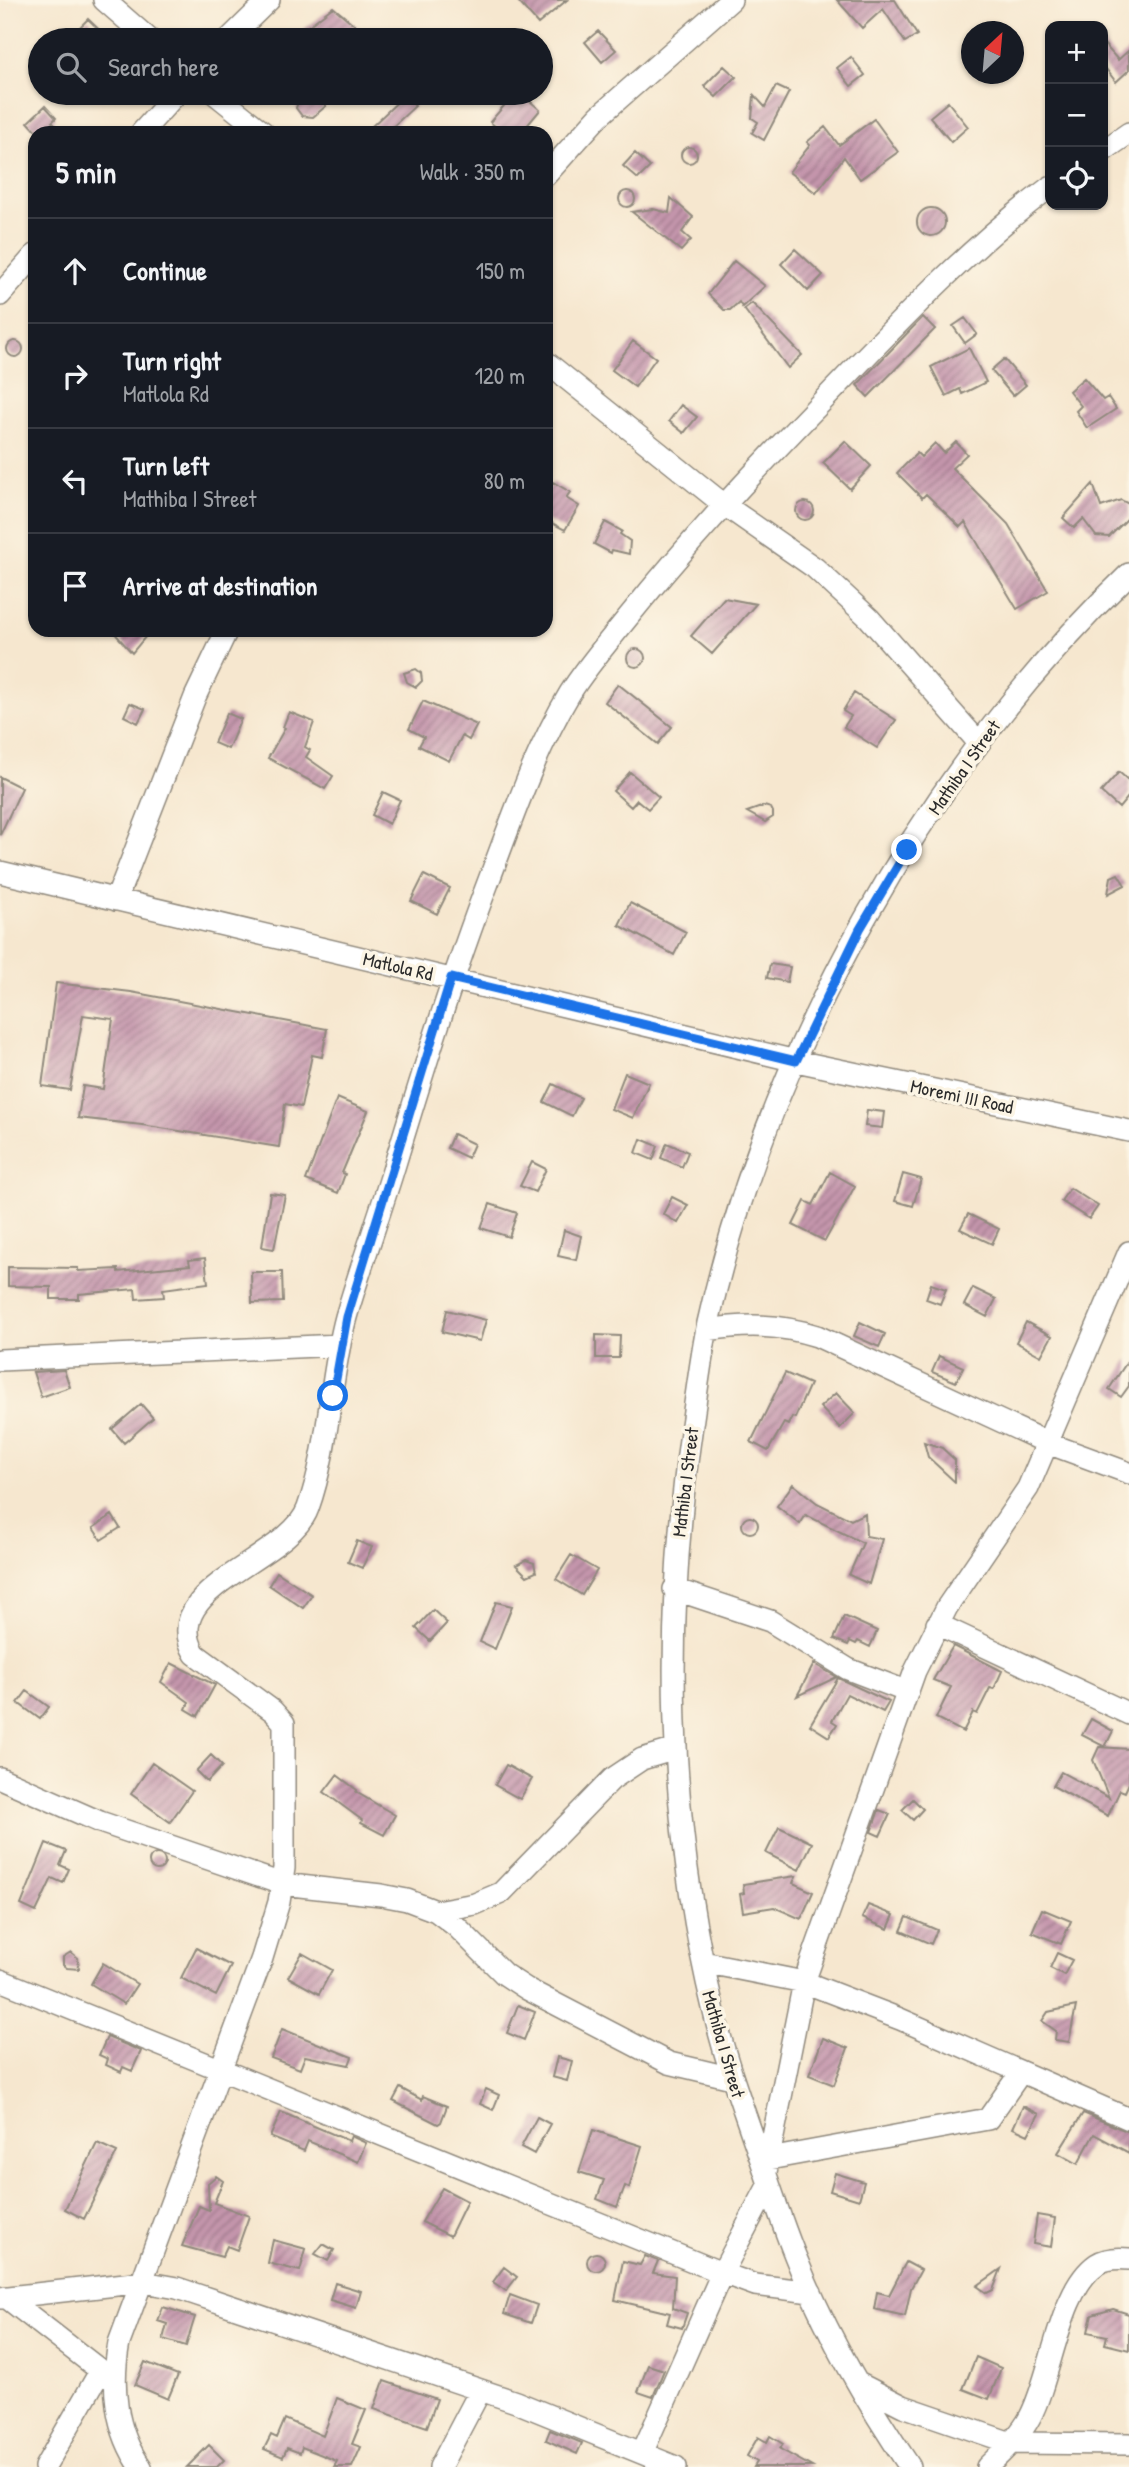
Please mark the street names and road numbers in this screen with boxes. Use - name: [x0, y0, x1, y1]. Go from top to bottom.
- street label: Mathiba I Street: [922, 714, 1007, 820]
- street label: Matlola Rd: [361, 945, 436, 987]
- street label: Moremi III Road: [908, 1072, 1016, 1120]
- street label: Mathiba I Street: [665, 1425, 705, 1538]
- street label: Mathiba I Street: [696, 1987, 752, 2101]

